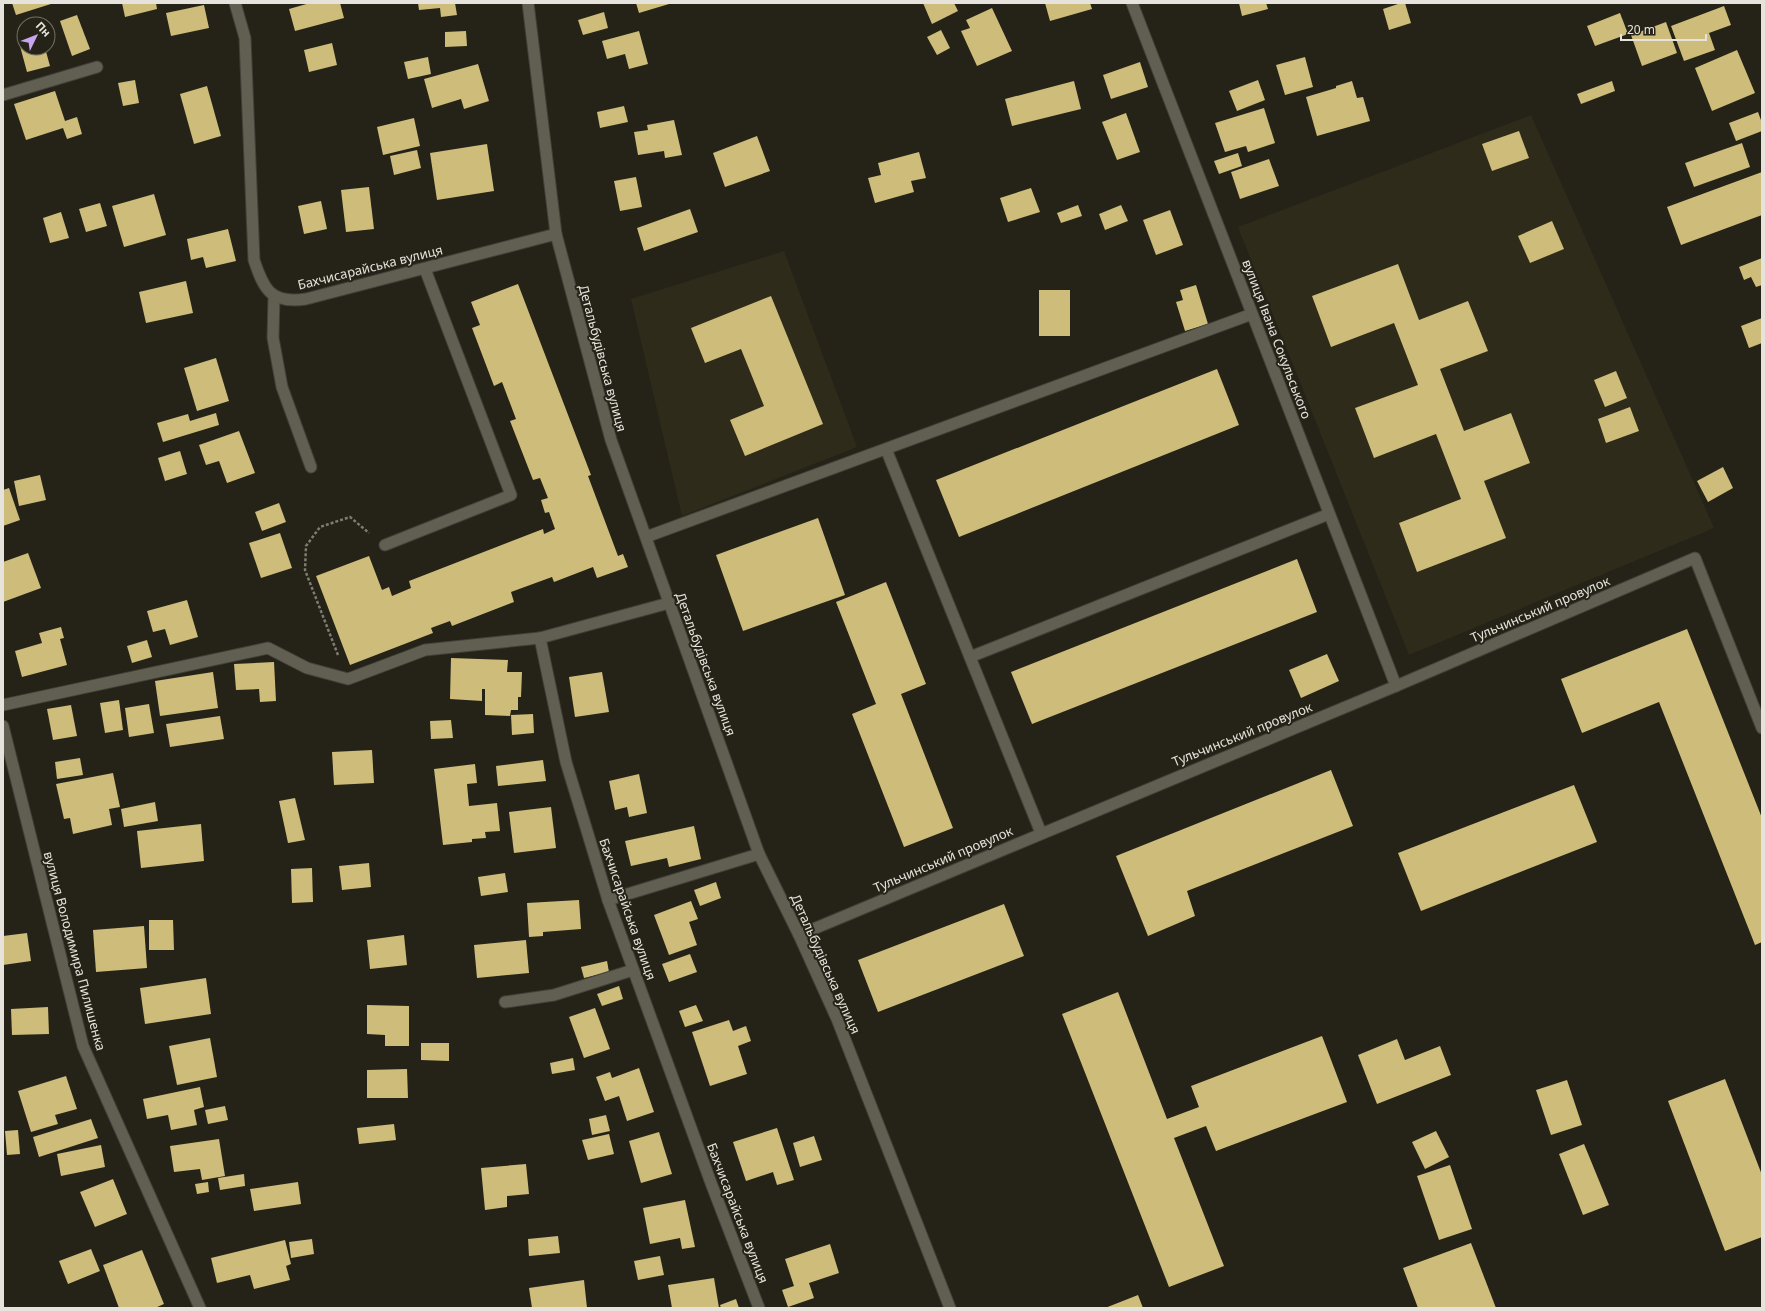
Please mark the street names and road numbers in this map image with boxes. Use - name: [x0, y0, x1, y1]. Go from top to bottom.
- street label: Бахчисарайська вулиця: [296, 240, 444, 294]
- street label: вулиця Івана Сокульського: [1238, 257, 1316, 422]
- street label: Детальбудівська вулиця: [575, 283, 631, 433]
- street label: Тульчинський провулок: [1468, 571, 1612, 647]
- street label: Детальбудівська вулиця: [672, 590, 740, 738]
- street label: Тульчинський провулок: [1169, 698, 1315, 770]
- street label: Тульчинський провулок: [871, 821, 1015, 897]
- street label: Бахчисарайська вулиця: [595, 836, 661, 982]
- street label: вулиця Володимира Пилишенка: [40, 849, 110, 1053]
- street label: Детальбудівська вулиця: [787, 891, 865, 1037]
- street label: Бахчисарайська вулиця: [703, 1140, 773, 1286]

